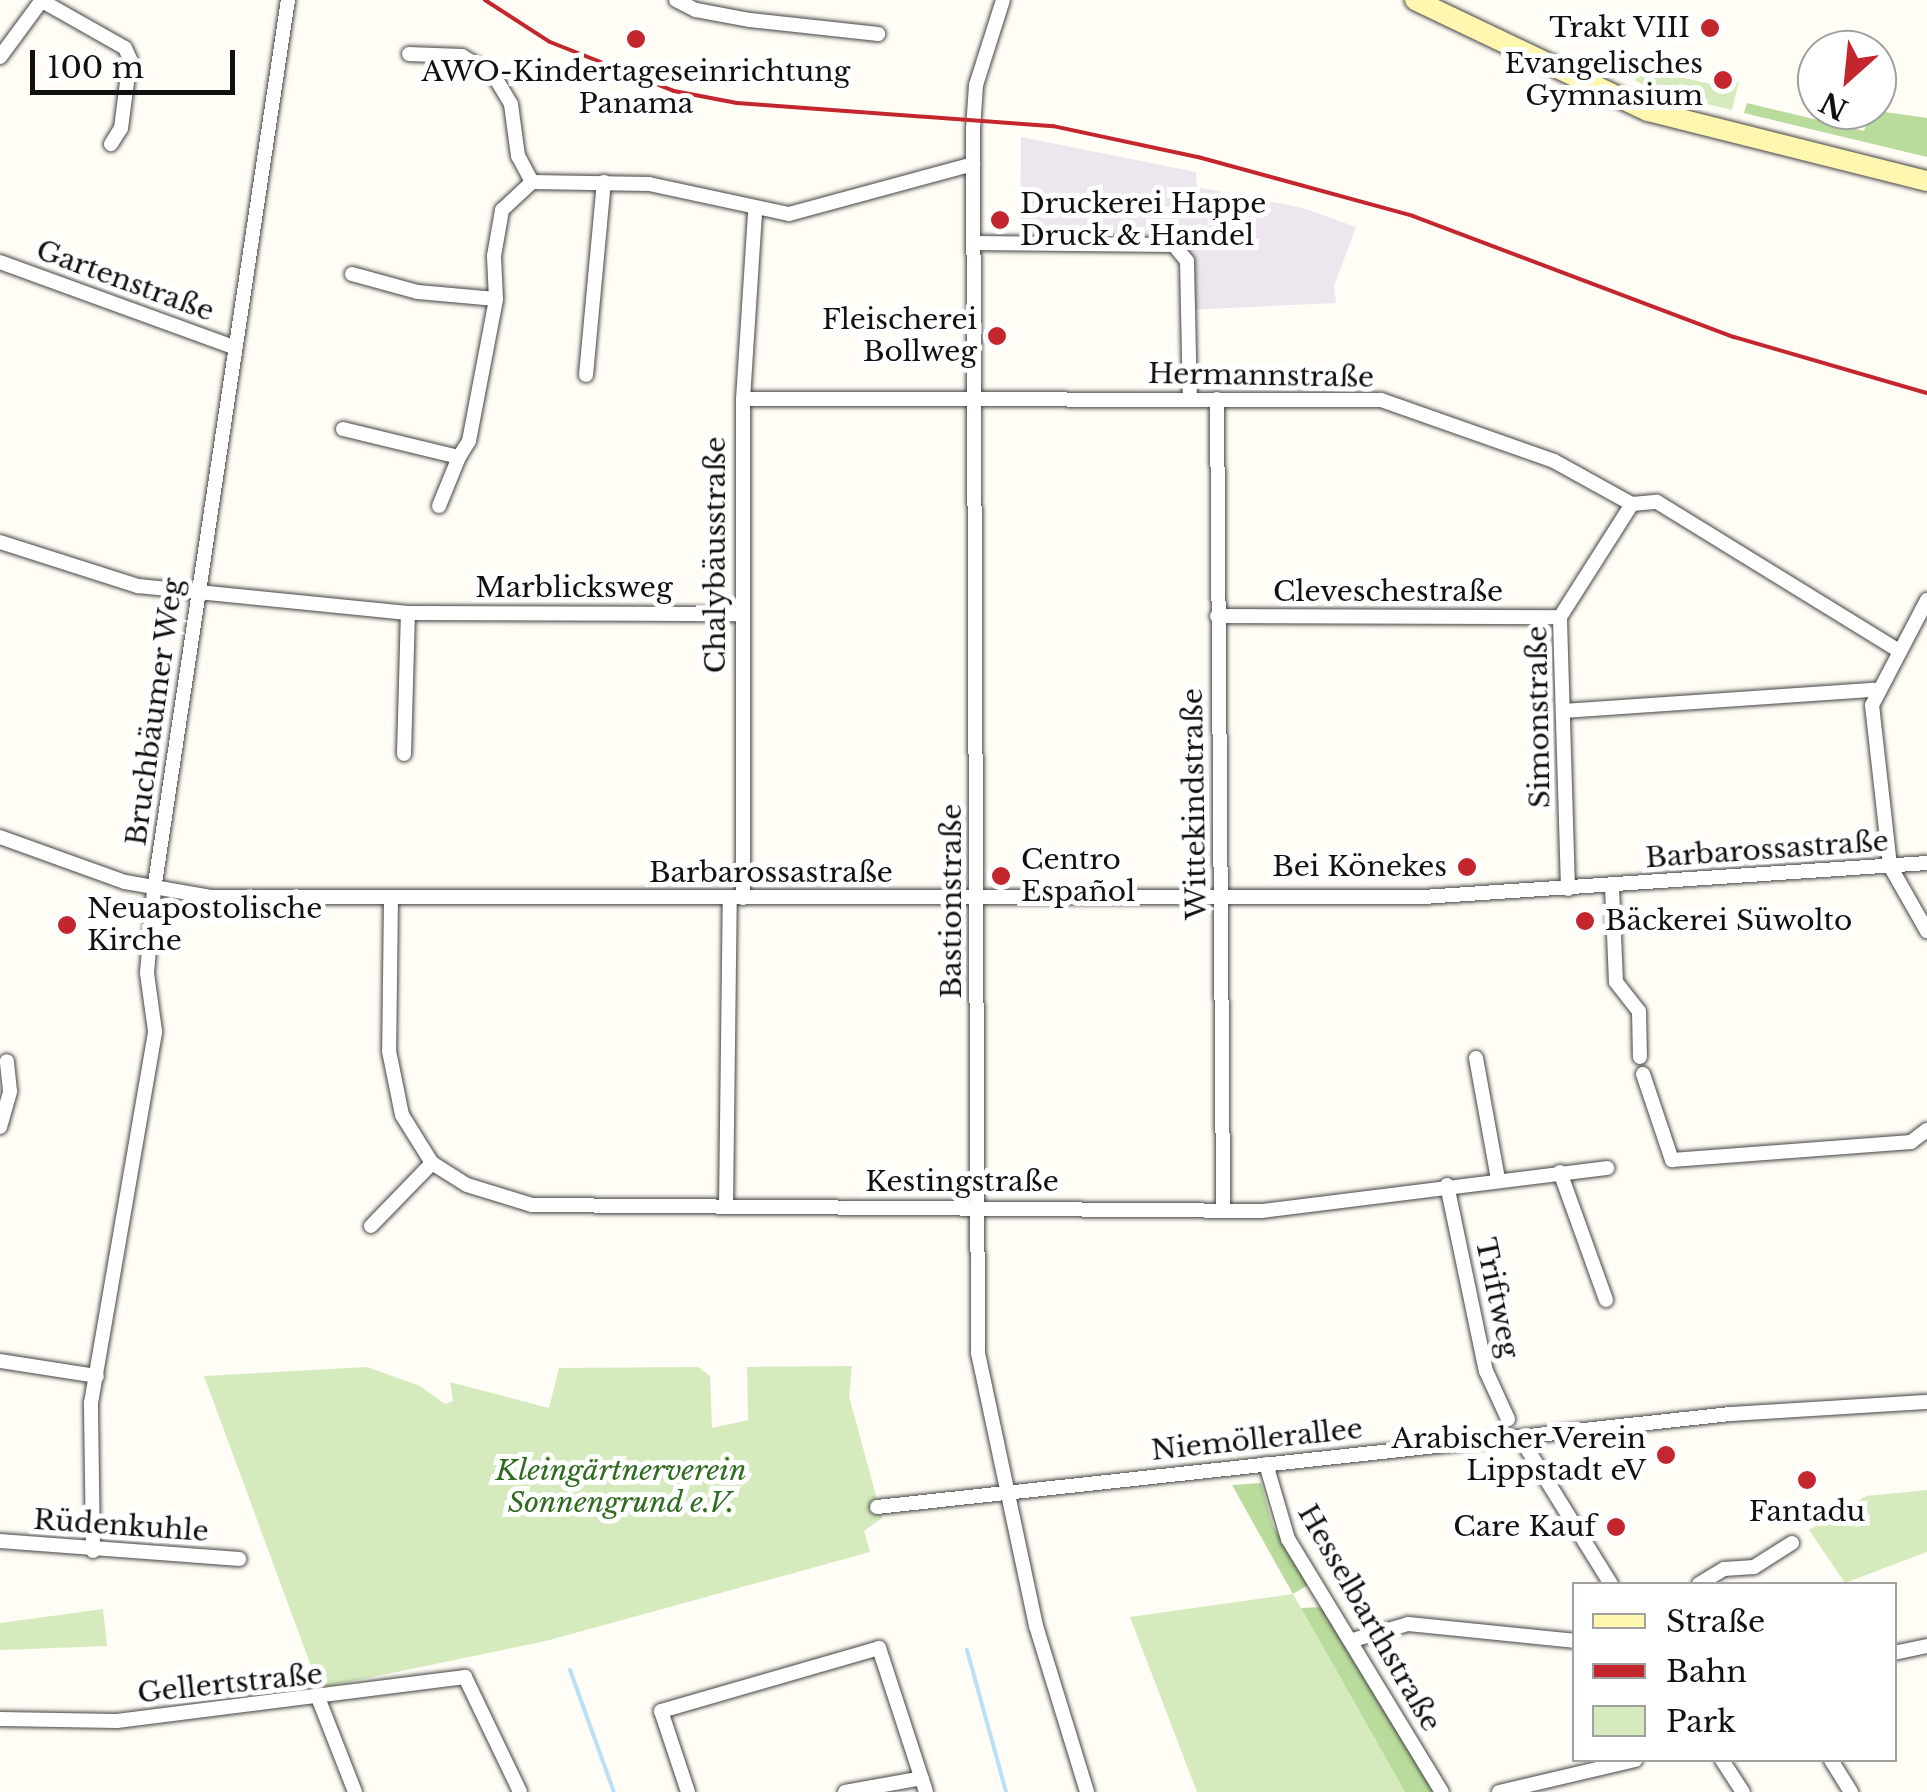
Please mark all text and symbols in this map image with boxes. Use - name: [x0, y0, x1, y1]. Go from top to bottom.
- place label: Trakt VIII: [1548, 11, 1690, 45]
- marker: Trakt VIII: [1699, 17, 1721, 39]
- marker: AWO-Kindertageseinrichtung Panama: [625, 28, 647, 50]
- scale bar: [35, 30, 240, 92]
- north arrow: [1797, 30, 1897, 130]
- place label: Evangelisches Gymnasium: [1505, 47, 1703, 113]
- text: 100 m: [47, 49, 144, 86]
- place label: AWO-Kindertageseinrichtung Panama: [422, 55, 850, 121]
- marker: Evangelisches Gymnasium: [1712, 69, 1734, 91]
- text: N: [1814, 84, 1854, 127]
- place label: Druckerei Happe Druck & Handel: [1020, 187, 1266, 253]
- marker: Druckerei Happe Druck & Handel: [989, 209, 1011, 231]
- street label: Gartenstraße: [32, 233, 218, 329]
- place label: Fleischerei Bollweg: [822, 303, 977, 369]
- marker: Fleischerei Bollweg: [986, 325, 1008, 347]
- street label: Hermannstraße: [1148, 357, 1374, 395]
- street label: Chalybäusstraße: [699, 437, 733, 673]
- street label: Marblicksweg: [475, 571, 673, 605]
- street label: Bruchbäumer Weg: [119, 575, 191, 849]
- street label: Cleveschestraße: [1273, 575, 1503, 609]
- street label: Simonstraße: [1521, 625, 1557, 809]
- street label: Wittekindstraße: [1176, 688, 1214, 920]
- street label: Bastionstraße: [935, 804, 969, 998]
- street label: Barbarossastraße: [1644, 825, 1890, 875]
- place label: Centro Español: [1021, 843, 1135, 909]
- place label: Bei Könekes: [1272, 850, 1447, 884]
- street label: Barbarossastraße: [649, 856, 893, 890]
- marker: Bei Könekes: [1456, 856, 1478, 878]
- marker: Centro Español: [990, 865, 1012, 887]
- place label: Neuapostolische Kirche: [87, 892, 322, 958]
- place label: Bäckerei Süwolto: [1605, 904, 1852, 938]
- marker: Bäckerei Süwolto: [1574, 910, 1596, 932]
- marker: Neuapostolische Kirche: [56, 914, 78, 936]
- street label: Kestingstraße: [865, 1165, 1059, 1199]
- street label: Triftweg: [1468, 1235, 1526, 1361]
- street label: Niemöllerallee: [1150, 1412, 1364, 1468]
- place label: Arabischer Verein Lippstadt eV: [1390, 1422, 1646, 1488]
- marker: Arabischer Verein Lippstadt eV: [1655, 1444, 1677, 1466]
- park label: Kleingärtnerverein Sonnengrund e.V.: [495, 1454, 747, 1520]
- marker: Fantadu: [1796, 1469, 1818, 1491]
- place label: Fantadu: [1749, 1495, 1865, 1529]
- street label: Hesselbarthstraße: [1290, 1499, 1448, 1737]
- street label: Rüdenkuhle: [32, 1503, 210, 1549]
- place label: Care Kauf: [1453, 1510, 1596, 1544]
- marker: Care Kauf: [1605, 1516, 1627, 1538]
- legend: [1572, 1582, 1897, 1762]
- text: Straße: [1666, 1603, 1765, 1640]
- text: Bahn: [1666, 1653, 1747, 1690]
- street label: Gellertstraße: [136, 1658, 324, 1710]
- text: Park: [1666, 1703, 1736, 1740]

